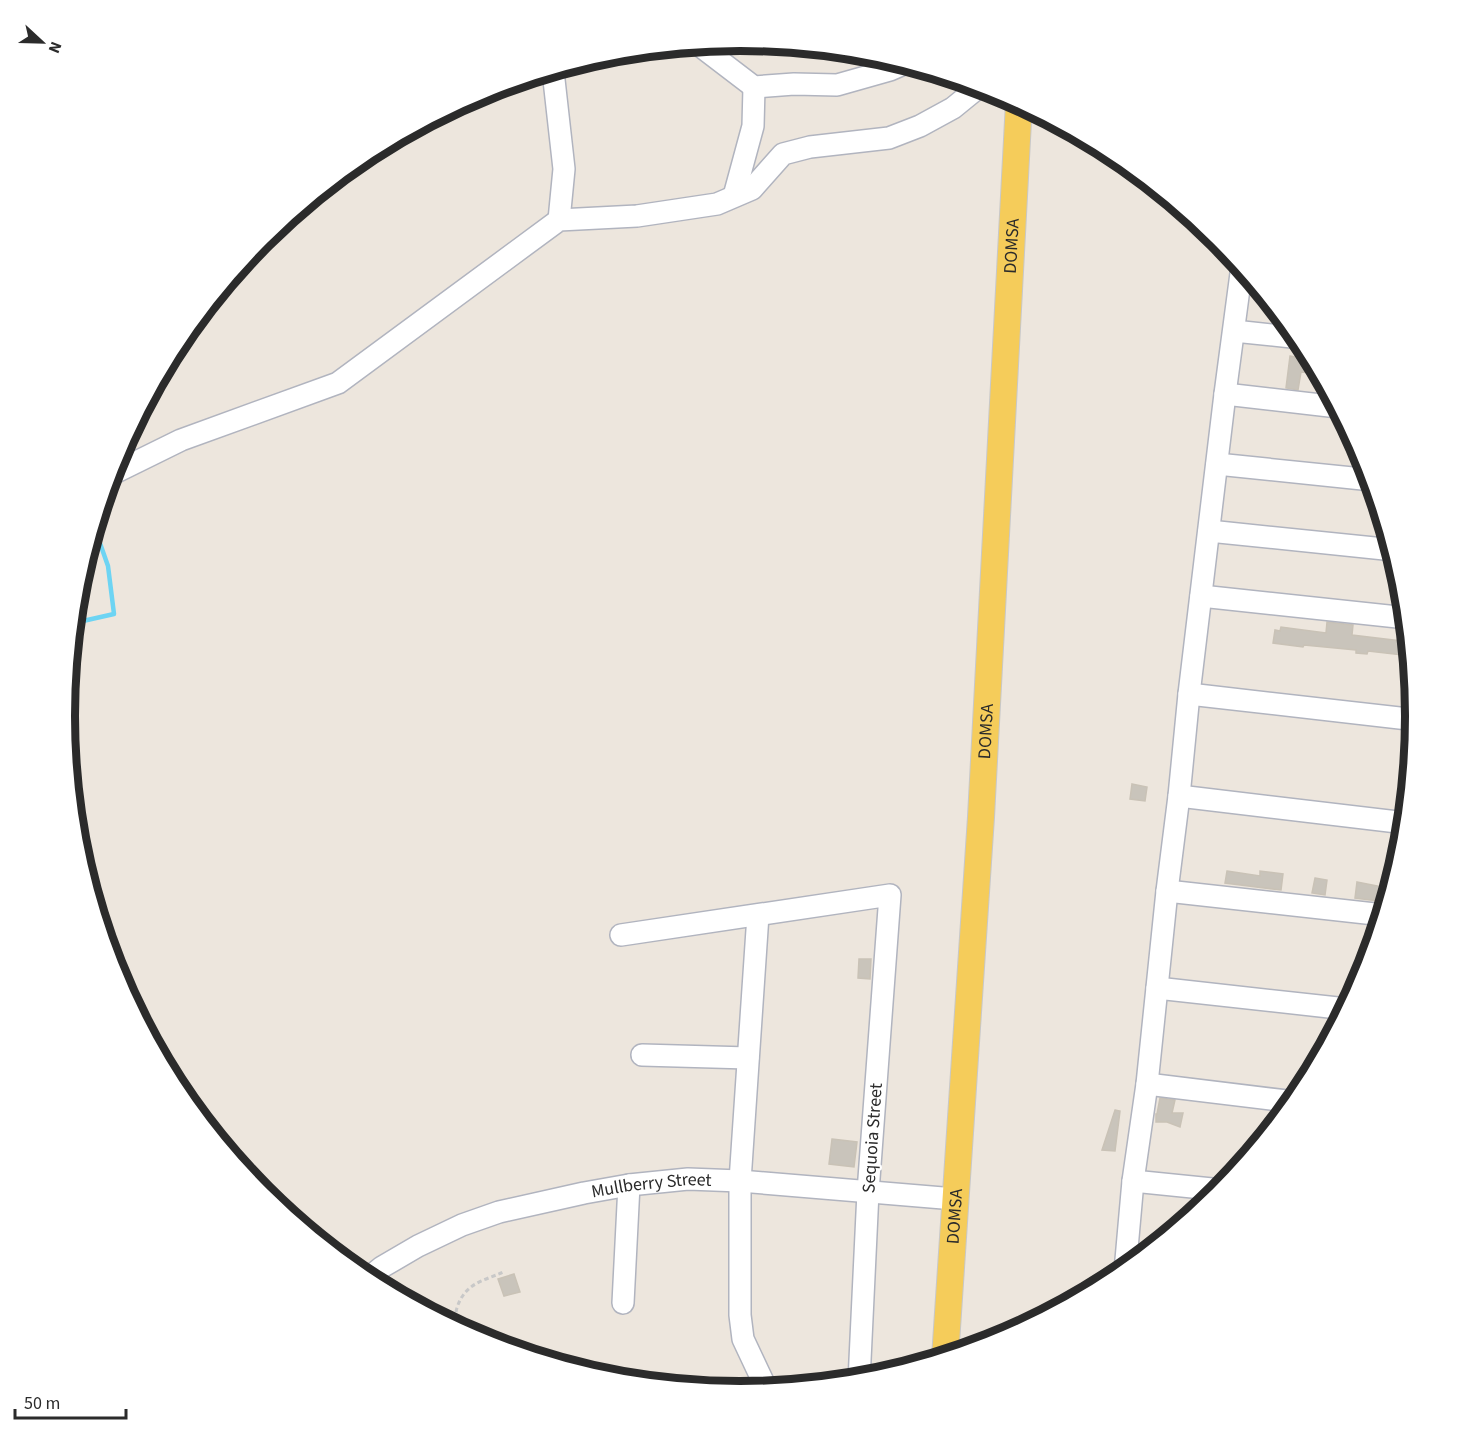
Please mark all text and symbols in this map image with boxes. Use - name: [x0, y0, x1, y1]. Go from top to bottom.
- north arrow: [12, 12, 72, 72]
- text: N: [43, 38, 67, 56]
- street label: DOMSA: [998, 217, 1026, 274]
- street label: DOMSA: [972, 703, 1000, 760]
- street label: Sequoia Street: [856, 1082, 889, 1194]
- street label: Mullberry Street: [589, 1167, 712, 1204]
- street label: DOMSA: [941, 1188, 969, 1245]
- scale bar: [15, 1382, 126, 1420]
- text: 50 m: [24, 1391, 60, 1416]

